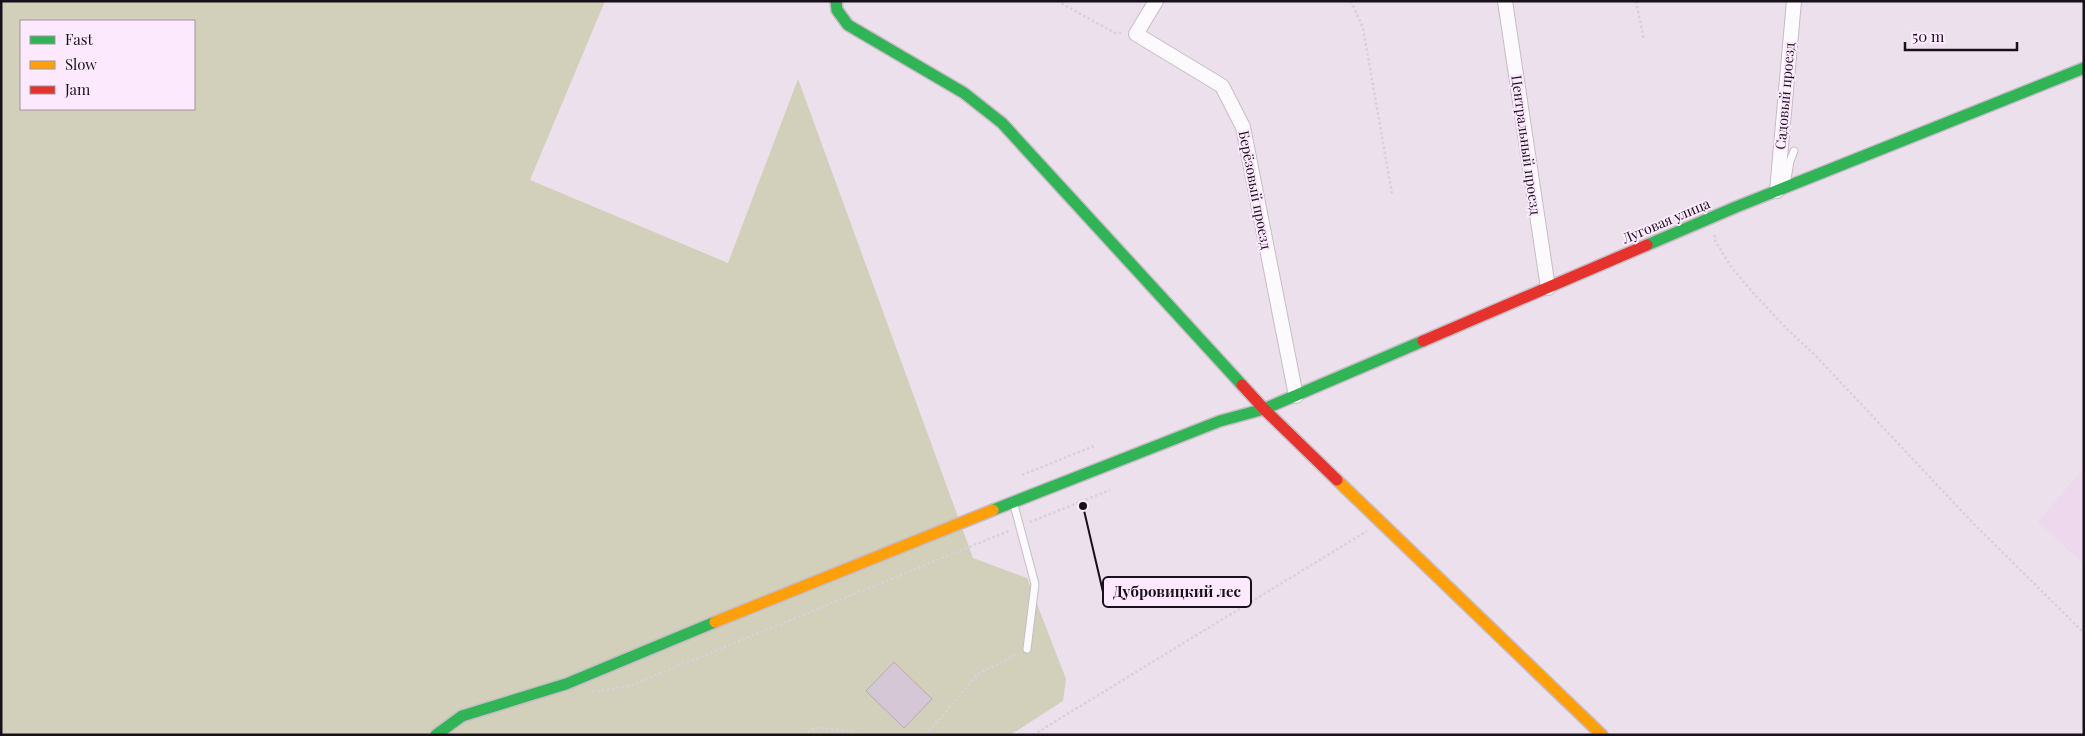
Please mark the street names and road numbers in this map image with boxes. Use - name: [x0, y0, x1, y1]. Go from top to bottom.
- street label: Садовый проезд: [1770, 41, 1799, 150]
- street label: Центральный проезд: [1507, 74, 1546, 217]
- street label: Берёзовый проезд: [1235, 129, 1276, 252]
- street label: Луговая улица: [1618, 193, 1713, 248]

